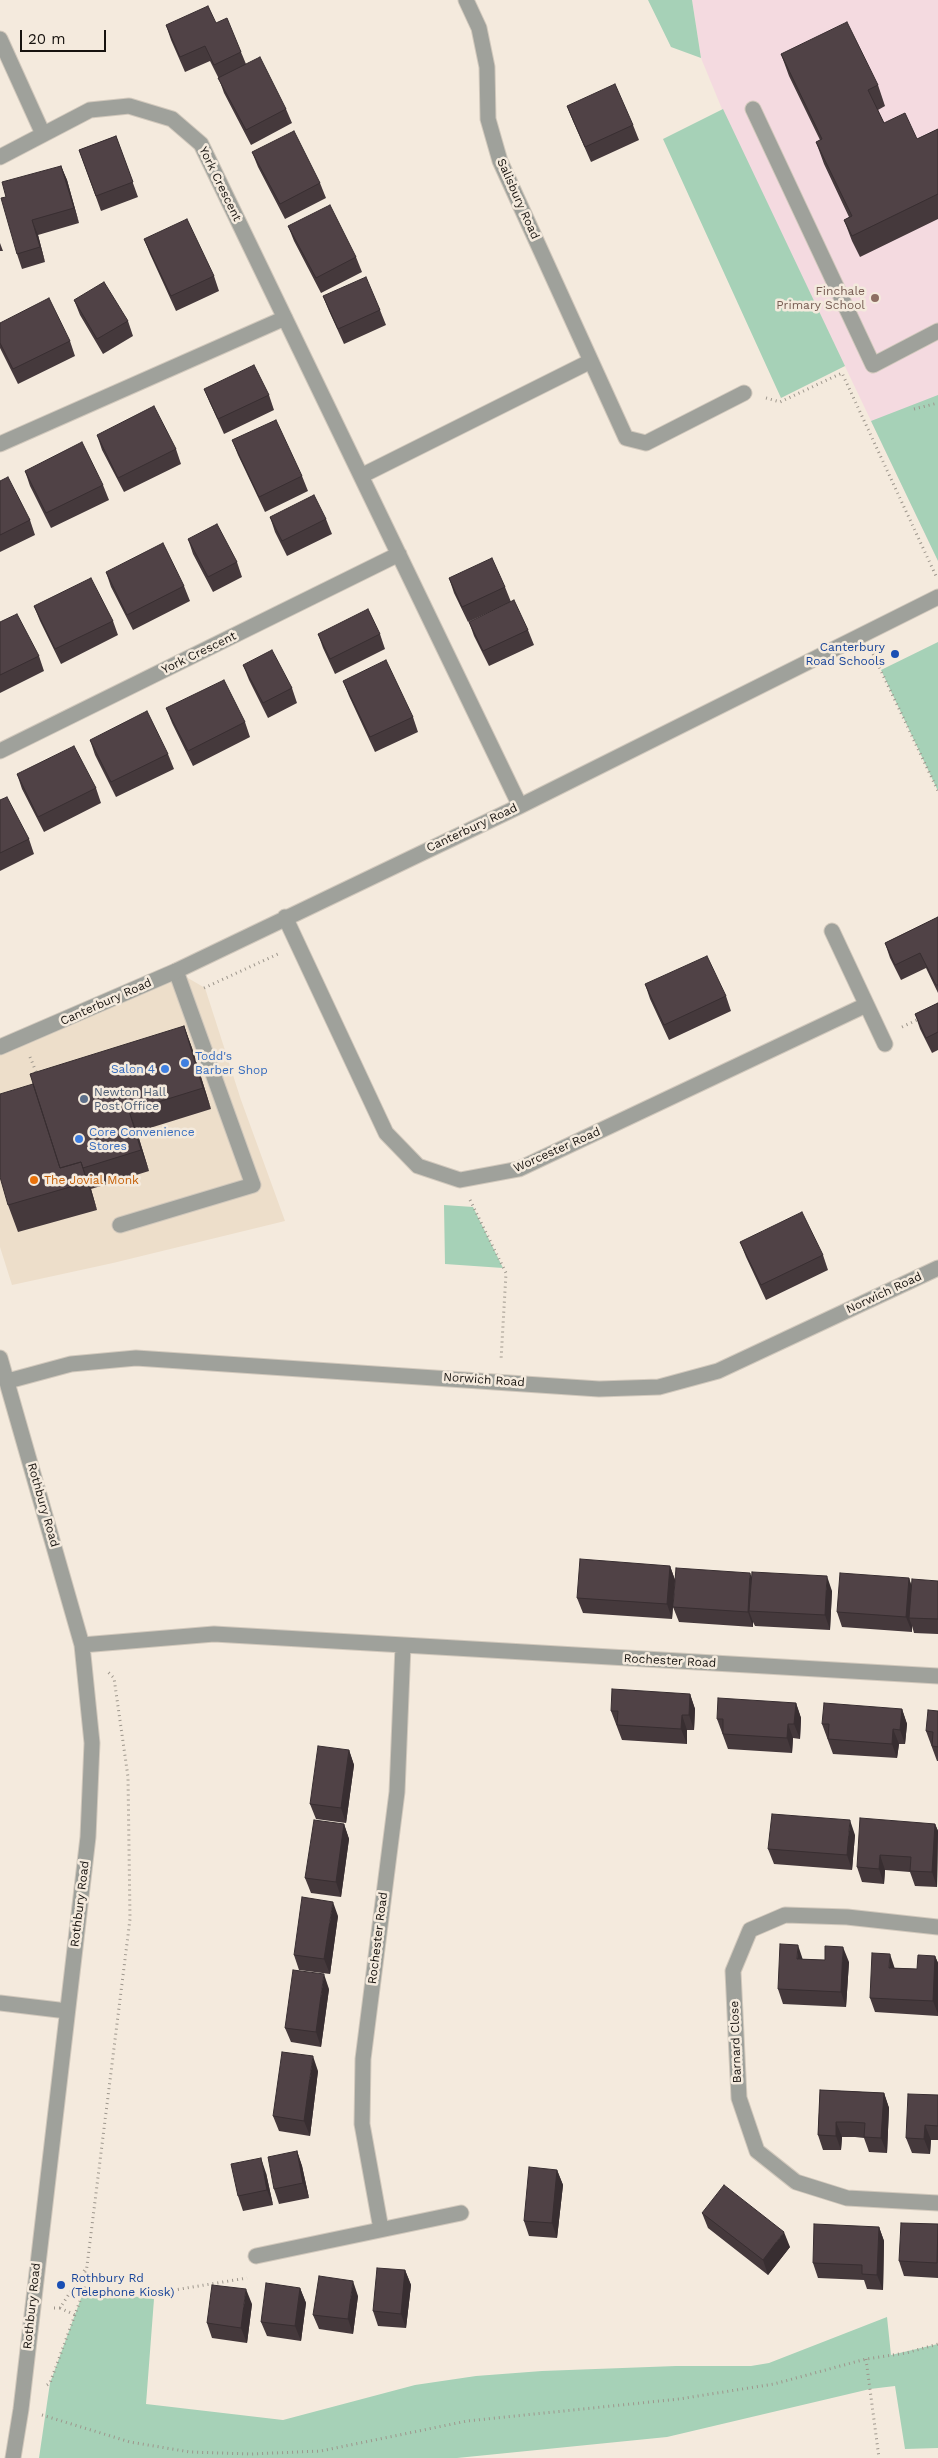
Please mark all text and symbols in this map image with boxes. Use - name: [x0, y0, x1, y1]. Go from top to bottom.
- scale bar: [22, 20, 109, 52]
- text: 20 m: [28, 30, 66, 48]
- street label: York Crescent: [196, 144, 244, 224]
- street label: Salisbury Road: [494, 156, 542, 242]
- place label: Finchale Primary School: [776, 284, 865, 312]
- marker: Finchale Primary School: [869, 292, 881, 304]
- street label: York Crescent: [159, 629, 239, 677]
- place label: Canterbury Road Schools: [805, 640, 885, 668]
- marker: Canterbury Road Schools: [889, 648, 901, 660]
- street label: Canterbury Road: [424, 801, 520, 855]
- street label: Canterbury Road: [58, 975, 154, 1029]
- place label: Todd's Barber Shop: [195, 1049, 268, 1077]
- marker: Todd's Barber Shop: [179, 1057, 191, 1069]
- place label: Salon 4: [111, 1062, 155, 1076]
- marker: Salon 4: [159, 1063, 171, 1075]
- place label: Newton Hall Post Office: [94, 1085, 166, 1113]
- marker: Newton Hall Post Office: [78, 1093, 90, 1105]
- street label: Worcester Road: [511, 1124, 603, 1176]
- place label: Core Convenience Stores: [89, 1125, 195, 1153]
- marker: Core Convenience Stores: [73, 1133, 85, 1145]
- place label: The Jovial Monk: [44, 1173, 139, 1187]
- marker: The Jovial Monk: [28, 1174, 40, 1186]
- street label: Norwich Road: [844, 1269, 924, 1317]
- street label: Norwich Road: [443, 1370, 525, 1390]
- street label: Rothbury Road: [24, 1461, 62, 1549]
- street label: Rochester Road: [623, 1651, 717, 1671]
- street label: Rothbury Road: [68, 1860, 92, 1948]
- street label: Rochester Road: [365, 1891, 391, 1985]
- street label: Barnard Close: [727, 2001, 745, 2083]
- street label: Rothbury Road: [20, 2262, 44, 2350]
- place label: Rothbury Rd (Telephone Kiosk): [71, 2271, 175, 2299]
- marker: Rothbury Rd (Telephone Kiosk): [55, 2279, 67, 2291]

